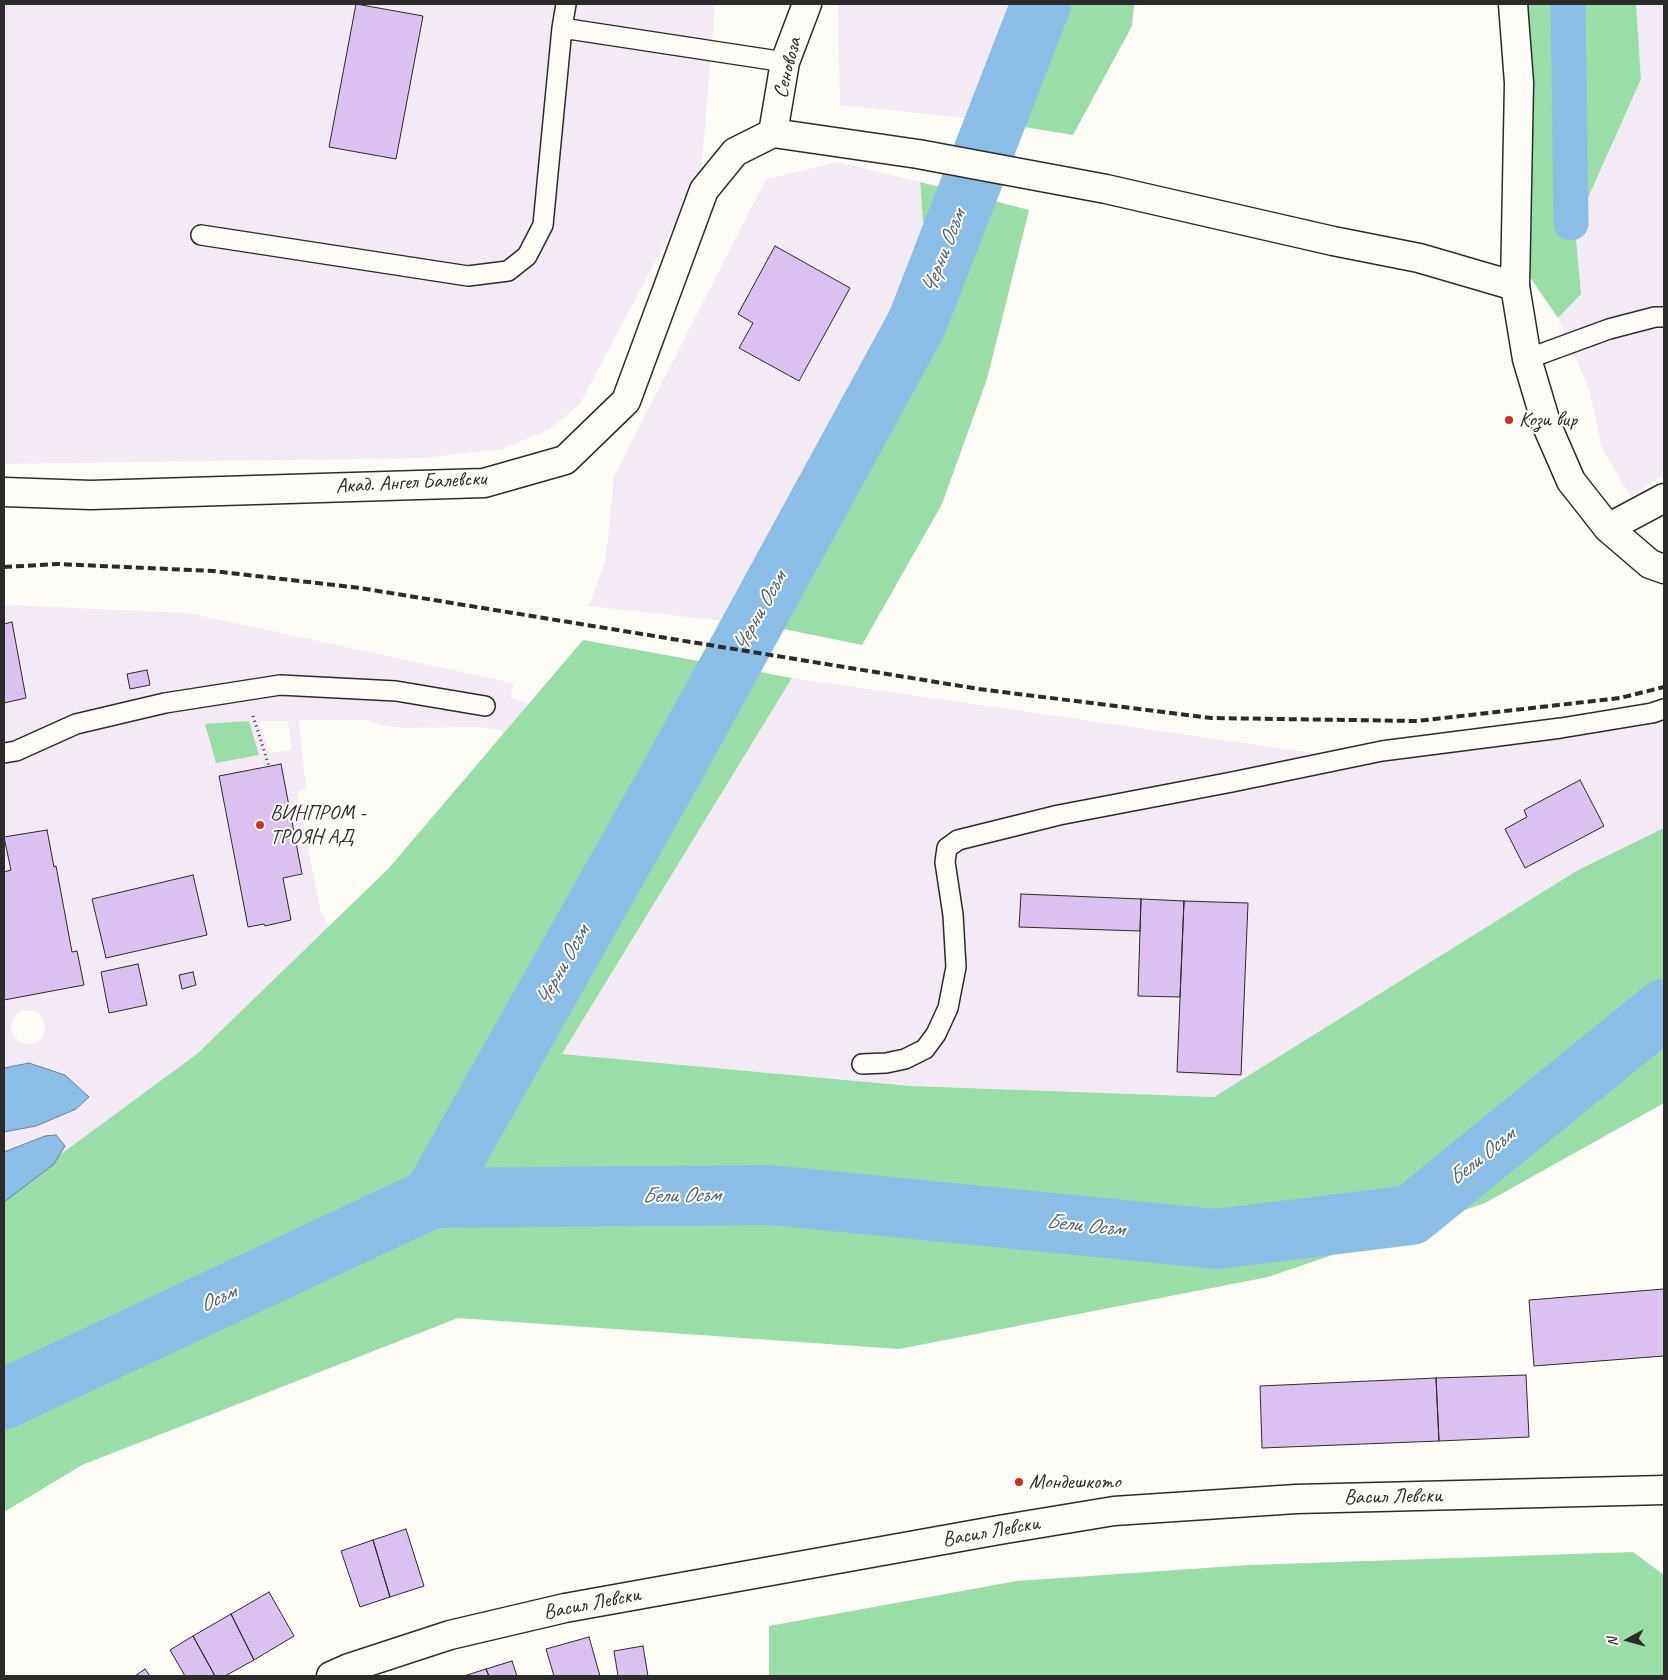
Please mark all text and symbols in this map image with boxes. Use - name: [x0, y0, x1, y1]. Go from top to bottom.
- street label: Сеновоза: [768, 35, 808, 101]
- water label: Черни Осъм: [916, 206, 972, 298]
- place label: Кози вир: [1519, 407, 1577, 433]
- marker: Кози вир: [1503, 414, 1515, 426]
- street label: Акад. Ангел Балевски: [335, 466, 487, 500]
- water label: Черни Осъм: [727, 567, 793, 657]
- place label: ВИНПРОМ - ТРОЯН АД: [270, 800, 366, 850]
- marker: ВИНПРОМ - ТРОЯН АД: [254, 819, 266, 831]
- water label: Черни Осъм: [530, 921, 596, 1011]
- water label: Бели Осъм: [1443, 1122, 1521, 1192]
- water label: Бели Осъм: [642, 1182, 720, 1210]
- water label: Бели Осъм: [1045, 1209, 1125, 1243]
- water label: Осъм: [196, 1279, 240, 1319]
- place label: Мондешкото: [1029, 1469, 1121, 1495]
- marker: Мондешкото: [1013, 1476, 1025, 1488]
- street label: Васил Левски: [1344, 1484, 1442, 1510]
- street label: Васил Левски: [940, 1511, 1042, 1553]
- street label: Васил Левски: [541, 1582, 643, 1626]
- north arrow: [1603, 1615, 1653, 1665]
- text: N: [1604, 1637, 1622, 1647]

